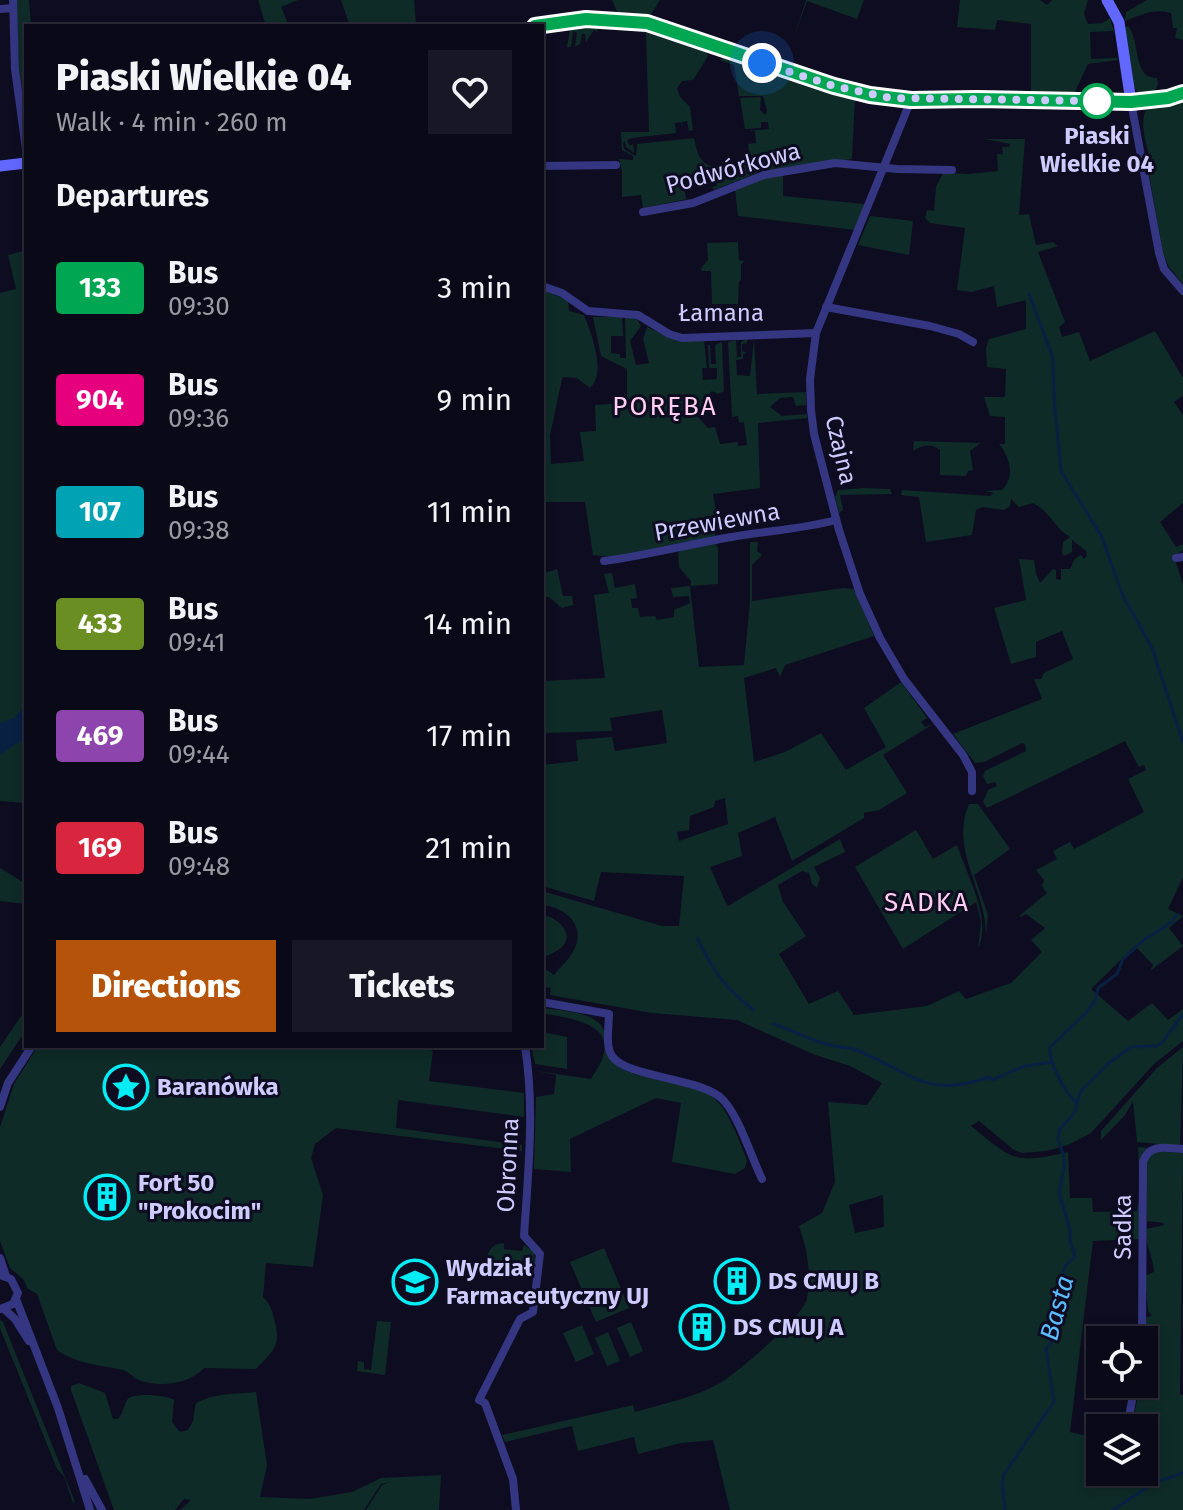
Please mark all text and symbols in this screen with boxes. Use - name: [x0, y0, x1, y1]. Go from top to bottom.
- your location: [742, 43, 782, 83]
- button: heart: [428, 50, 512, 134]
- text: Piaski Wielkie 04: [56, 54, 352, 100]
- marker: Piaski Wielkie 04: [1080, 84, 1114, 118]
- text: Walk · 4 min · 260 m: [56, 107, 288, 138]
- place label: Piaski Wielkie 04: [1040, 122, 1154, 178]
- street label: Podwórkowa: [663, 137, 803, 199]
- text: Departures: [56, 178, 209, 214]
- text: Bus: [168, 255, 218, 291]
- text: 3 min: [437, 270, 512, 306]
- text: 133: [79, 271, 121, 304]
- text: 09:30: [168, 291, 230, 322]
- street label: Łamana: [678, 299, 764, 327]
- text: Bus: [168, 367, 218, 403]
- text: 9 min: [437, 382, 512, 418]
- text: 904: [76, 383, 124, 416]
- district label: PORĘBA: [612, 391, 718, 422]
- text: 09:36: [168, 403, 229, 434]
- street label: Czajna: [819, 413, 863, 487]
- text: Bus: [168, 479, 218, 515]
- text: 11 min: [427, 494, 512, 530]
- text: 107: [79, 495, 121, 528]
- street label: Przewiewna: [652, 497, 782, 547]
- text: 09:38: [168, 515, 230, 546]
- text: Bus: [168, 591, 218, 627]
- text: 14 min: [423, 606, 512, 642]
- text: 433: [78, 607, 122, 640]
- text: 09:41: [168, 627, 226, 658]
- text: Bus: [168, 703, 218, 739]
- text: 17 min: [426, 718, 512, 754]
- text: 469: [77, 719, 123, 752]
- text: 09:44: [168, 739, 230, 770]
- text: Bus: [168, 815, 218, 851]
- text: 21 min: [425, 830, 512, 866]
- text: 169: [78, 831, 122, 864]
- text: 09:48: [168, 851, 230, 882]
- district label: SADKA: [884, 887, 970, 918]
- button: Directions: [56, 940, 276, 1032]
- button: Tickets: [292, 940, 512, 1032]
- place icon: Baranówka: [102, 1063, 150, 1111]
- place label: Baranówka: [157, 1073, 279, 1101]
- street label: Obronna: [492, 1117, 524, 1213]
- place label: Fort 50 "Prokocim": [138, 1169, 261, 1225]
- building icon: Fort 50 "Prokocim": [83, 1173, 131, 1221]
- street label: Sadka: [1109, 1194, 1137, 1260]
- place label: Wydział Farmaceutyczny UJ: [446, 1254, 649, 1310]
- building icon: DS CMUJ B: [713, 1257, 761, 1305]
- school or university icon: Wydział Farmaceutyczny UJ: [391, 1258, 439, 1306]
- place label: DS CMUJ B: [768, 1267, 879, 1295]
- water label: Basta: [1033, 1272, 1081, 1344]
- building icon: DS CMUJ A: [678, 1303, 726, 1351]
- place label: DS CMUJ A: [733, 1313, 844, 1341]
- map controls: [1086, 1326, 1158, 1486]
- button: locate: [1086, 1326, 1158, 1398]
- button: layers: [1086, 1414, 1158, 1486]

